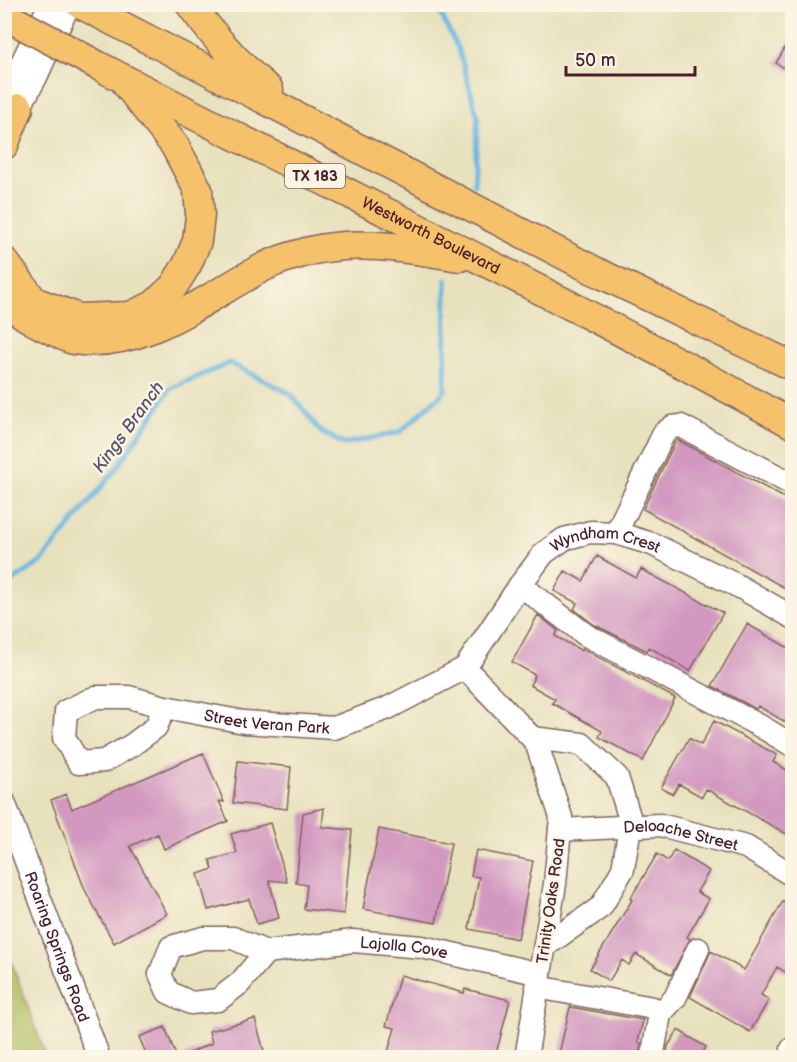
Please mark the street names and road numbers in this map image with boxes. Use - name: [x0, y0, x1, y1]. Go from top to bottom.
- road number: TX 183: [285, 164, 345, 188]
- street label: Westworth Boulevard: [358, 193, 503, 279]
- street label: Wyndham Crest: [547, 524, 663, 558]
- street label: Street Veran Park: [202, 707, 330, 739]
- street label: Deloache Street: [623, 816, 740, 856]
- street label: Trinity Oaks Road: [533, 837, 570, 965]
- street label: Roaring Springs Road: [20, 869, 93, 1025]
- street label: Lajolla Cove: [359, 934, 450, 964]

